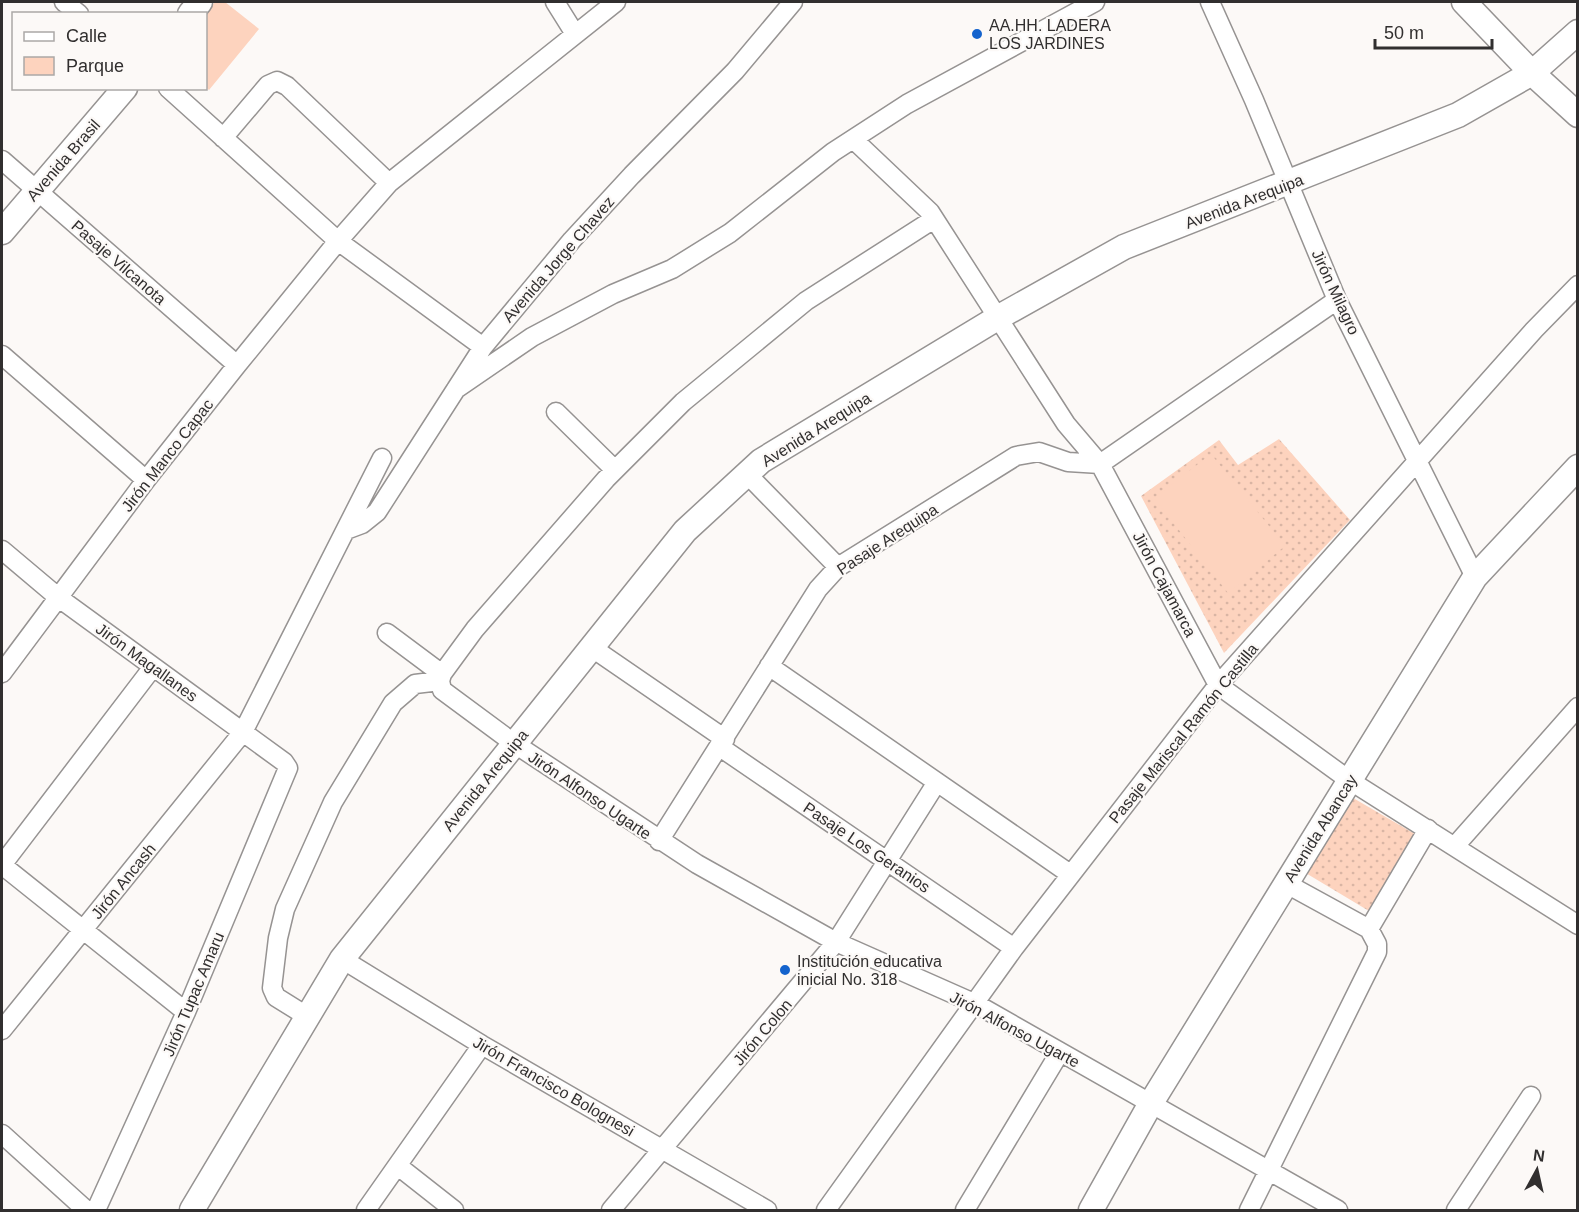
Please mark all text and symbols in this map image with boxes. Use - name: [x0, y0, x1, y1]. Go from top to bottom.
- legend: [12, 12, 207, 90]
- scale bar: [1375, 12, 1492, 50]
- place label: AA.HH. LADERA LOS JARDINES: [989, 17, 1111, 52]
- text: 50 m: [1384, 23, 1424, 43]
- text: Calle: [66, 26, 107, 46]
- marker: AA.HH. LADERA LOS JARDINES: [970, 27, 984, 41]
- text: Parque: [66, 56, 124, 76]
- street label: Avenida Brasil: [24, 116, 103, 204]
- street label: Avenida Arequipa: [1183, 171, 1306, 232]
- street label: Avenida Jorge Chavez: [499, 193, 618, 326]
- street label: Pasaje Vilcanota: [68, 217, 169, 308]
- street label: Jirón Milagro: [1308, 247, 1363, 337]
- street label: Avenida Arequipa: [759, 389, 874, 470]
- street label: Jirón Manco Capac: [118, 396, 217, 515]
- street label: Pasaje Arequipa: [834, 501, 941, 578]
- street label: Jirón Cajamarca: [1130, 529, 1199, 640]
- street label: Jirón Magallanes: [93, 620, 201, 705]
- street label: Pasaje Mariscal Ramón Castilla: [1106, 640, 1261, 826]
- street label: Avenida Arequipa: [439, 726, 531, 834]
- street label: Jirón Alfonso Ugarte: [525, 748, 654, 843]
- street label: Avenida Abancay: [1281, 771, 1360, 885]
- street label: Pasaje Los Geranios: [800, 799, 933, 896]
- street label: Jirón Ancash: [88, 840, 159, 922]
- street label: Jirón Tupac Amaru: [160, 929, 227, 1059]
- place label: Institución educativa inicial No. 318: [797, 953, 942, 988]
- marker: Institución educativa inicial No. 318: [778, 963, 792, 977]
- street label: Jirón Alfonso Ugarte: [947, 988, 1082, 1071]
- street label: Jirón Colon: [730, 996, 795, 1069]
- street label: Jirón Francisco Bolognesi: [470, 1033, 637, 1140]
- north arrow: [1507, 1140, 1567, 1200]
- text: N: [1532, 1146, 1546, 1165]

